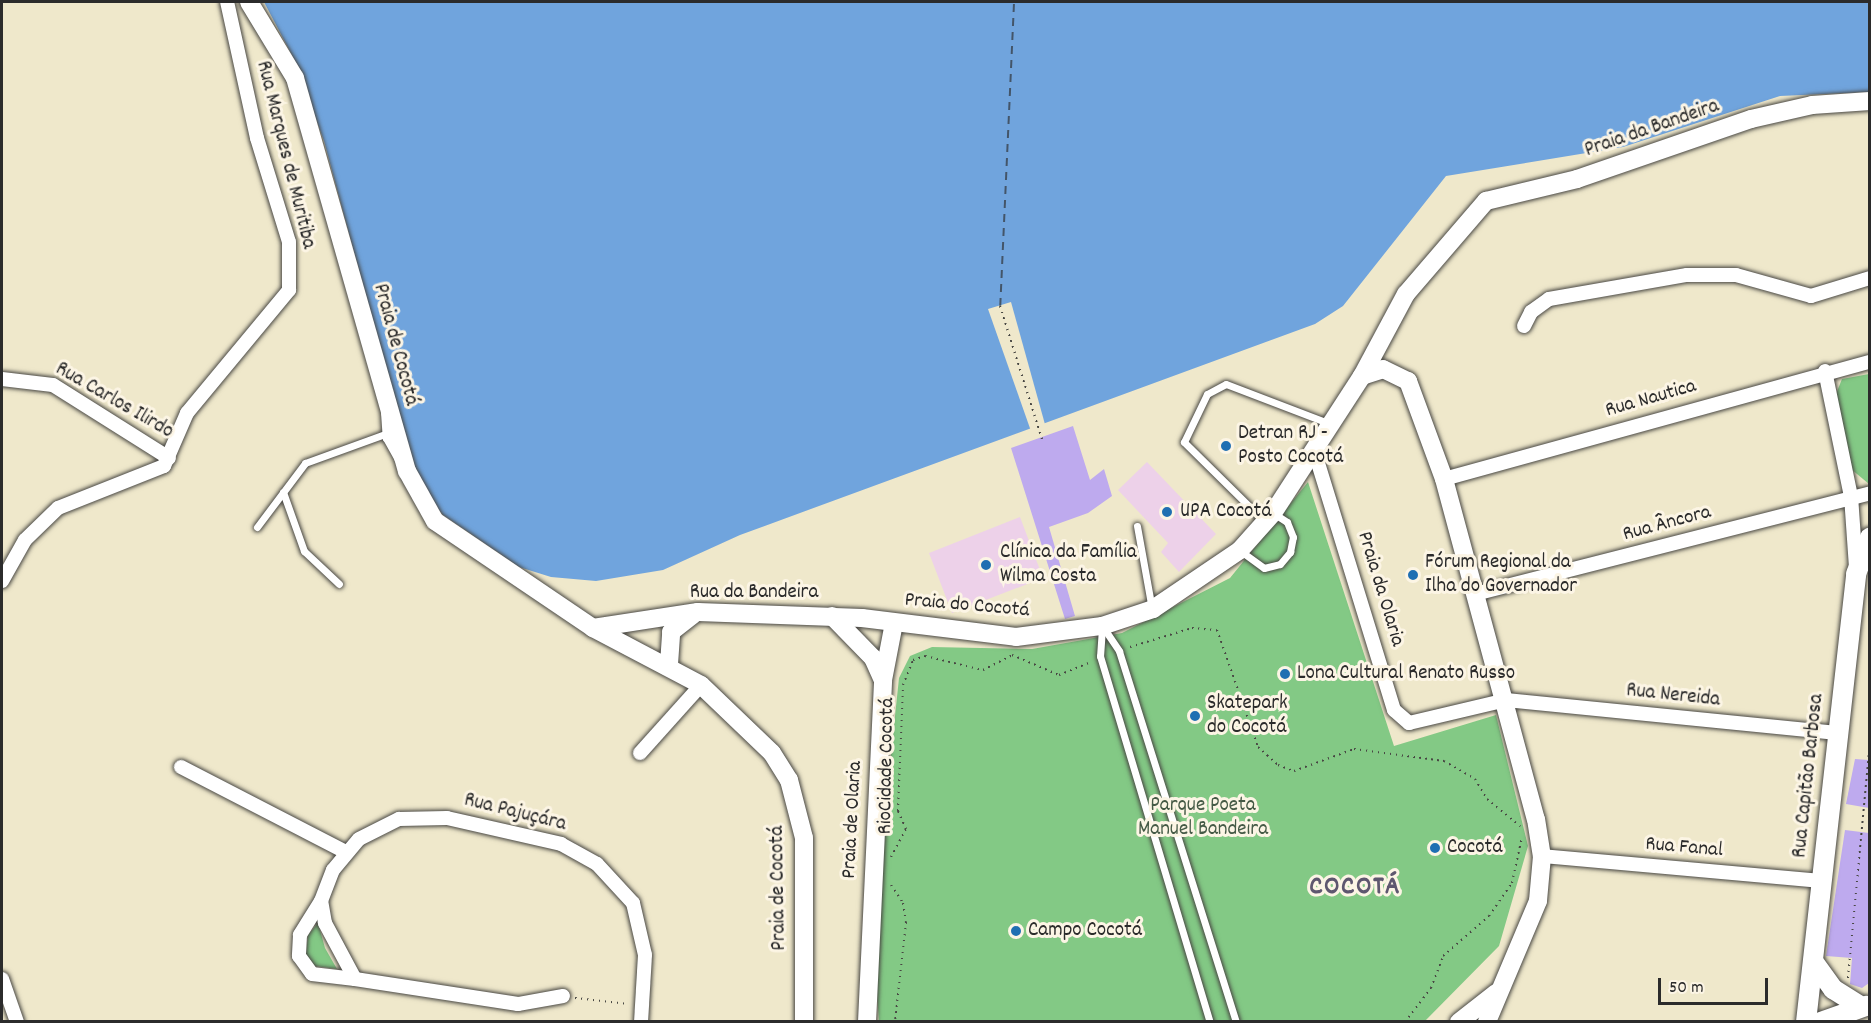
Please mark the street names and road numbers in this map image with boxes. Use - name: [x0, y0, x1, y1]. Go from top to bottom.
- street label: Rua Marques de Muritiba: [249, 59, 321, 251]
- street label: Praia da Bandeira: [1582, 94, 1722, 164]
- street label: Praia de Cocotá: [367, 281, 423, 409]
- street label: Rua Carlos Ilirdo: [50, 357, 178, 445]
- street label: Rua Nautica: [1603, 374, 1699, 424]
- street label: Rua Âncora: [1620, 500, 1714, 548]
- street label: Praia da Olaria: [1351, 529, 1409, 649]
- street label: Rua da Bandeira: [690, 580, 818, 606]
- street label: Praia do Cocotá: [903, 588, 1031, 624]
- street label: Rua Nereida: [1625, 679, 1721, 713]
- street label: Rua Capitão Barbosa: [1788, 693, 1830, 859]
- street label: RioCidade Cocotá: [873, 697, 901, 835]
- street label: Praia de Olaria: [837, 760, 869, 880]
- street label: Rua Pajuçára: [461, 788, 569, 838]
- street label: Praia de Cocotá: [765, 825, 793, 951]
- street label: Rua Fanal: [1644, 832, 1724, 864]

